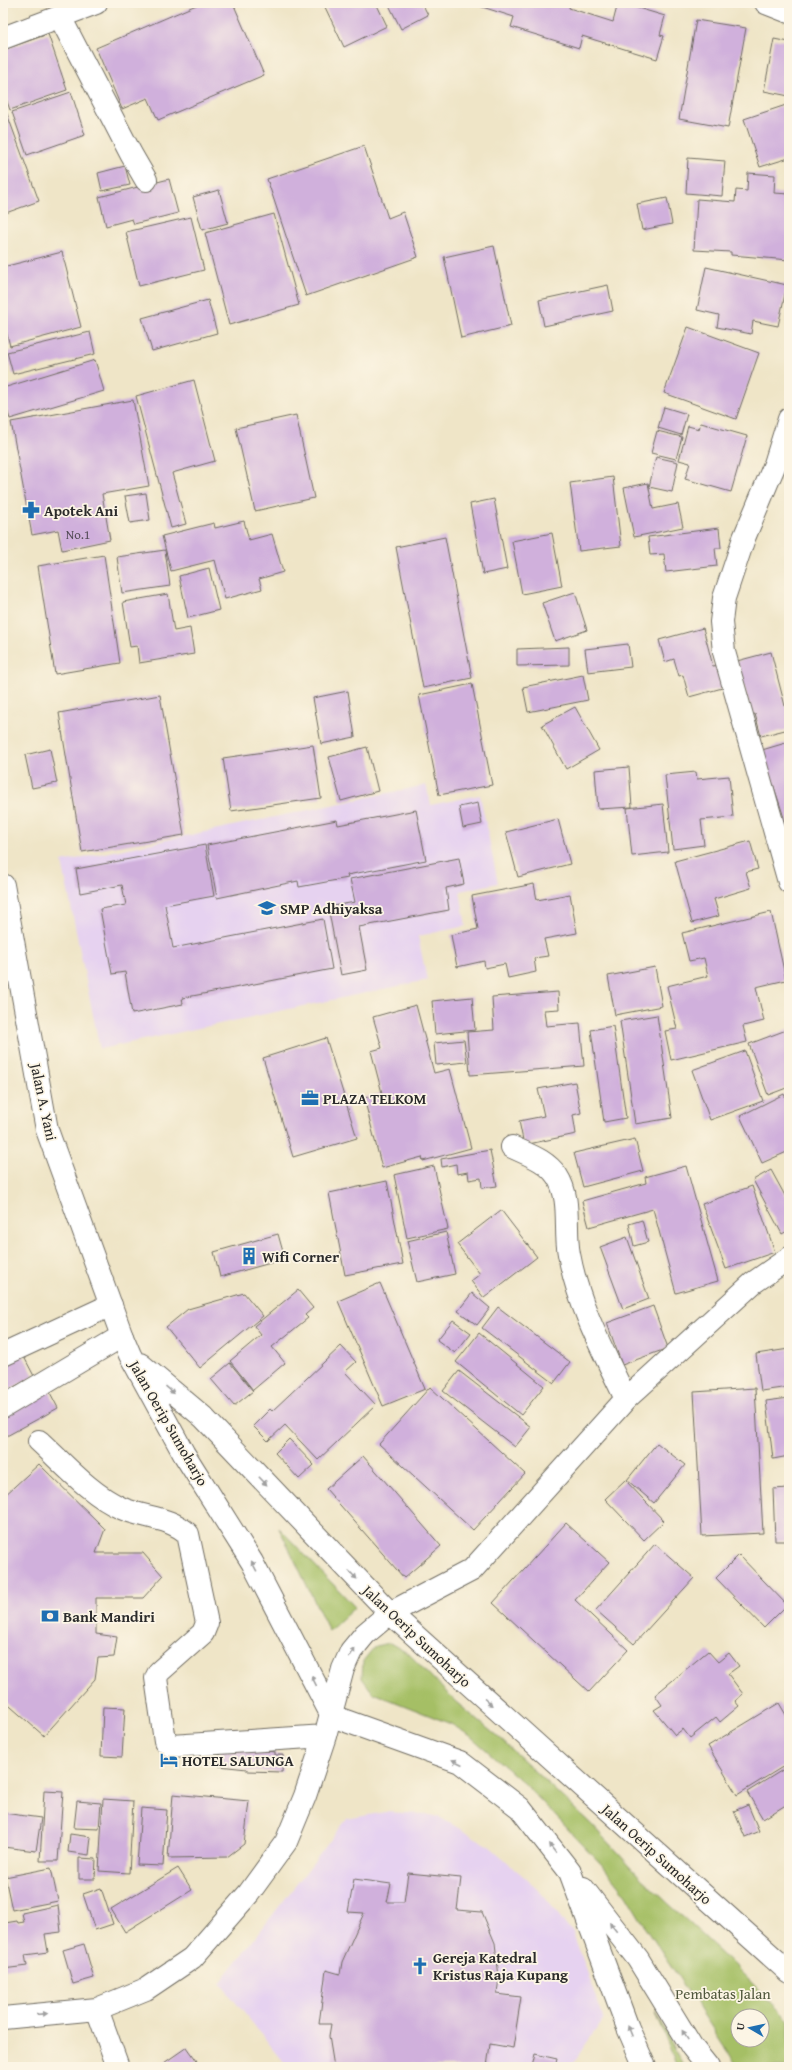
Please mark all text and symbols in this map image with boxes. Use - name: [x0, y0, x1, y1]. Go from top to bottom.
- pharmacy icon: Apotek Ani: [21, 500, 41, 520]
- place label: Apotek Ani: [44, 500, 118, 521]
- house number: No.1: [66, 525, 90, 544]
- school or university icon: SMP Adhiyaksa: [257, 898, 277, 918]
- place label: SMP Adhiyaksa: [280, 898, 383, 919]
- street label: Jalan A. Yani: [25, 1059, 62, 1143]
- office icon: PLAZA TELKOM: [300, 1088, 320, 1108]
- place label: PLAZA TELKOM: [323, 1088, 426, 1109]
- building icon: Wifi Corner: [239, 1246, 259, 1266]
- place label: Wifi Corner: [262, 1246, 339, 1267]
- street label: Jalan Oerip Sumoharjo: [124, 1355, 214, 1490]
- one-way arrow: [165, 1385, 176, 1394]
- one-way arrow: [258, 1476, 268, 1486]
- one-way arrow: [251, 1560, 257, 1572]
- one-way arrow: [348, 1570, 358, 1580]
- street label: Jalan Oerip Sumoharjo: [357, 1579, 476, 1692]
- bank icon: Bank Mandiri: [40, 1606, 60, 1626]
- place label: Bank Mandiri: [63, 1606, 155, 1627]
- one-way arrow: [348, 1647, 355, 1659]
- one-way arrow: [310, 1676, 317, 1687]
- one-way arrow: [483, 1697, 493, 1707]
- hotel icon: HOTEL SALUNGA: [159, 1750, 179, 1770]
- place label: HOTEL SALUNGA: [182, 1750, 294, 1771]
- one-way arrow: [450, 1758, 462, 1764]
- street label: Jalan Oerip Sumoharjo: [596, 1798, 717, 1909]
- one-way arrow: [547, 1843, 556, 1854]
- one-way arrow: [609, 1922, 618, 1933]
- place label: Gereja Katedral Kristus Raja Kupang: [433, 1947, 568, 1985]
- church icon: Gereja Katedral Kristus Raja Kupang: [410, 1956, 430, 1976]
- park label: Pembatas Jalan: [675, 1983, 771, 2004]
- north arrow: [730, 2008, 770, 2048]
- one-way arrow: [36, 2011, 48, 2017]
- text: U: [732, 2021, 749, 2031]
- one-way arrow: [626, 2025, 632, 2037]
- one-way arrow: [682, 2029, 689, 2041]

